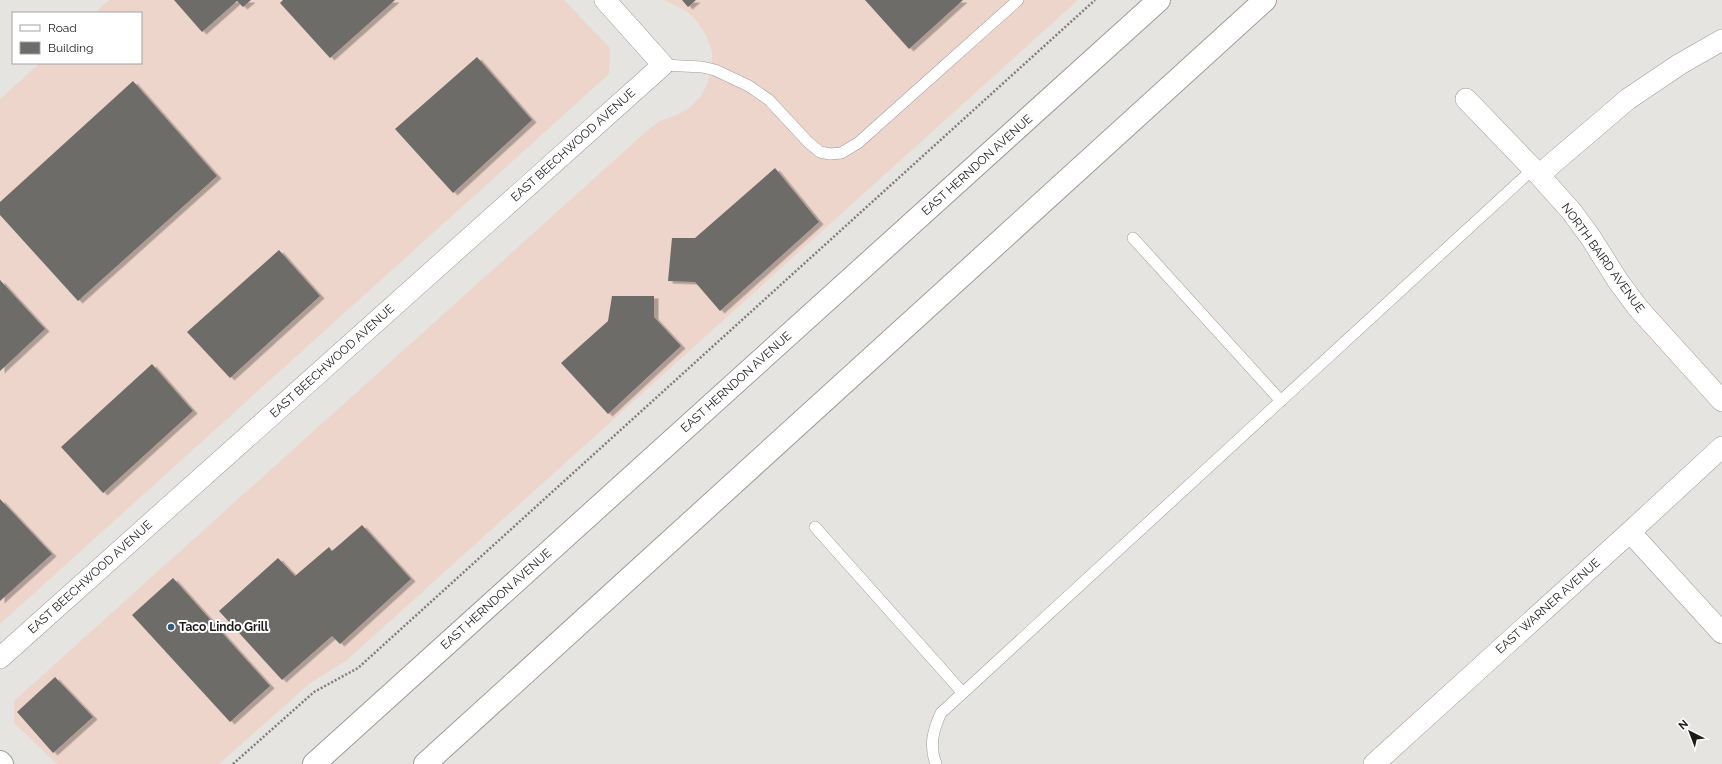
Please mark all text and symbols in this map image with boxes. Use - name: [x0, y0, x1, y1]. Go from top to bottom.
- legend: [12, 12, 142, 64]
- text: Road: [48, 21, 77, 35]
- text: Building: [48, 41, 94, 55]
- street label: EAST BEECHWOOD AVENUE: [508, 86, 638, 204]
- street label: EAST HERNDON AVENUE: [919, 112, 1035, 218]
- street label: NORTH BAIRD AVENUE: [1559, 201, 1647, 315]
- street label: EAST BEECHWOOD AVENUE: [267, 302, 397, 420]
- street label: EAST HERNDON AVENUE: [678, 329, 794, 435]
- street label: EAST BEECHWOOD AVENUE: [25, 518, 155, 636]
- street label: EAST HERNDON AVENUE: [438, 546, 554, 652]
- street label: EAST WARNER AVENUE: [1493, 555, 1603, 657]
- place label: Taco Lindo Grill: [179, 620, 269, 634]
- marker: Taco Lindo Grill: [166, 622, 176, 632]
- north arrow: [1670, 712, 1710, 752]
- text: N: [1676, 717, 1691, 733]

